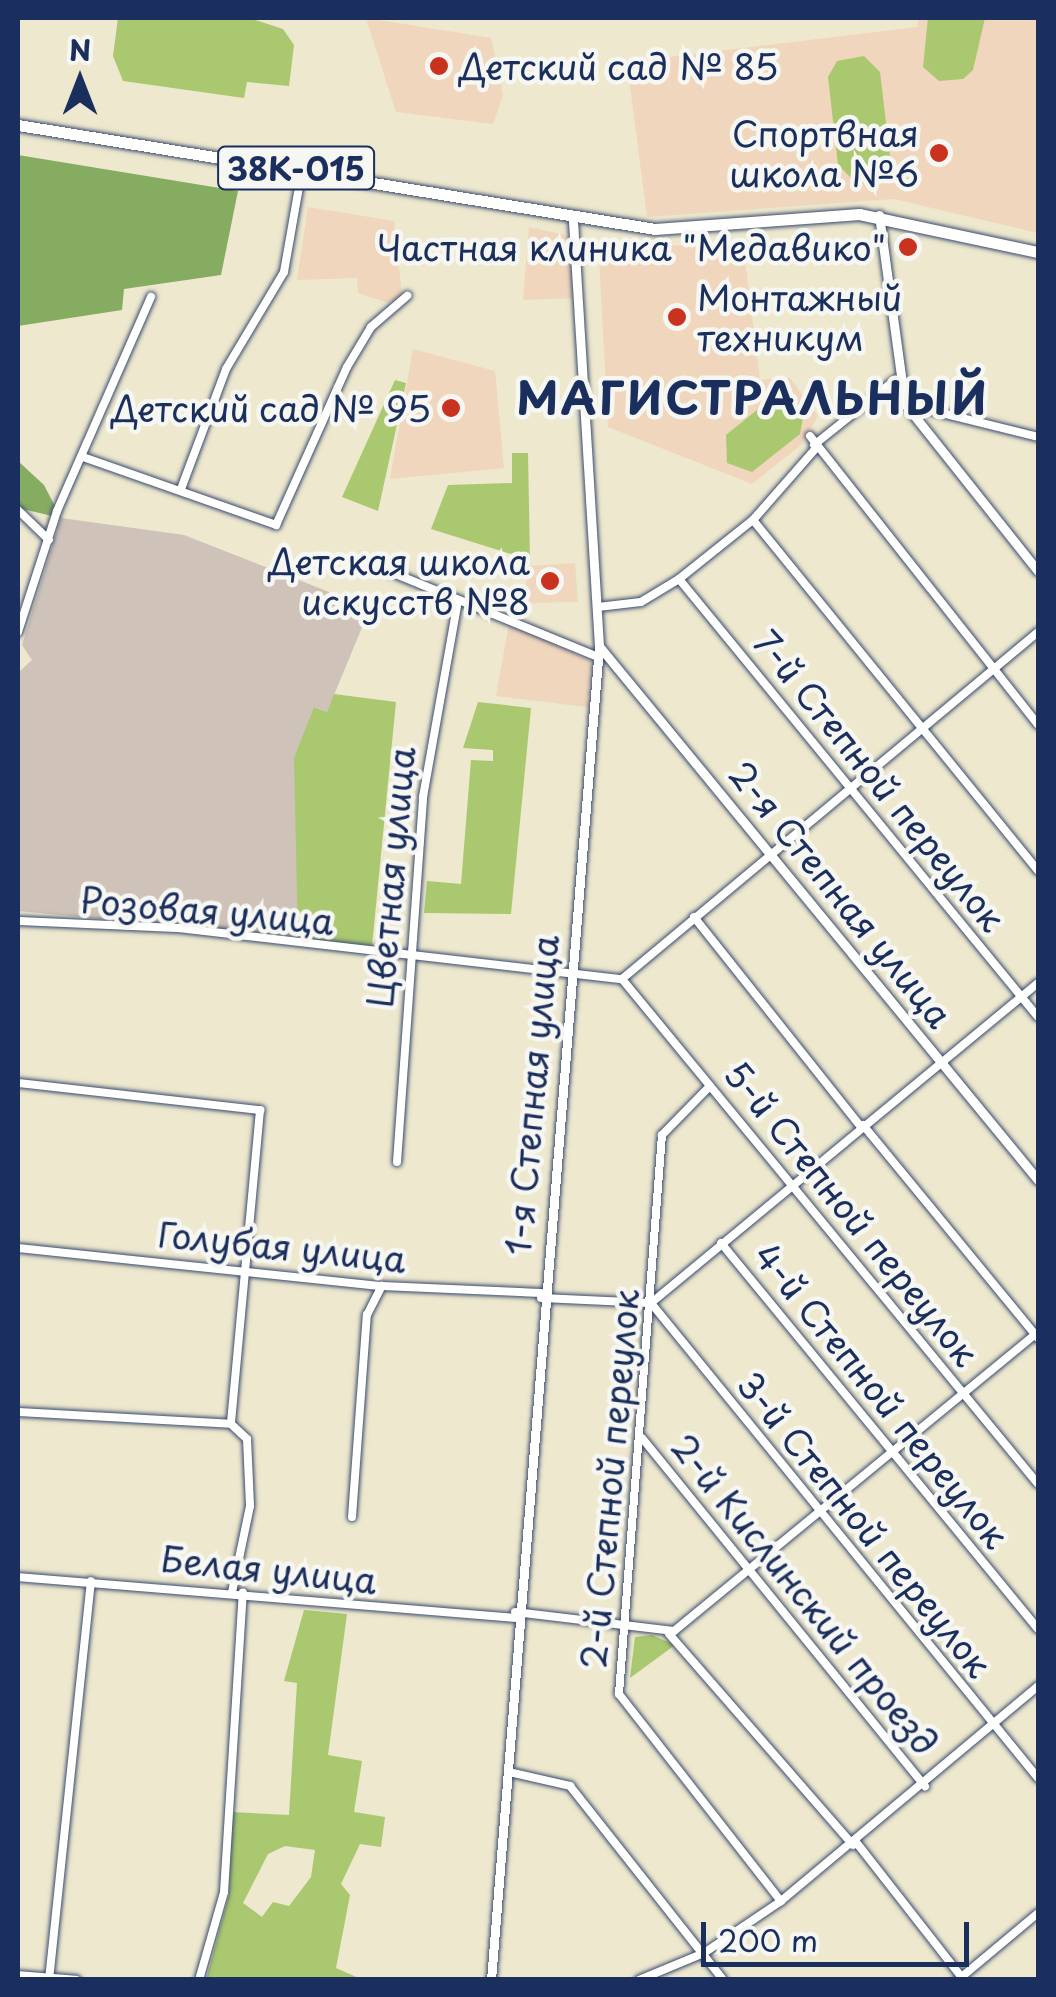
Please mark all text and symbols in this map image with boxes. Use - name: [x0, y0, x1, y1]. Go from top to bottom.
- text: N: [69, 28, 91, 71]
- north arrow: [30, 30, 130, 130]
- place label: Детский сад № 85: [459, 45, 780, 87]
- marker: Детский сад № 85: [428, 55, 450, 77]
- place label: Спортвная школа №6: [728, 112, 919, 194]
- road number: 38К-015: [216, 141, 376, 195]
- marker: Спортвная школа №6: [928, 142, 950, 164]
- place label: Частная клиника "Медавико": [374, 226, 886, 268]
- marker: Частная клиника "Медавико": [895, 234, 921, 260]
- place label: Монтажный техникум: [697, 276, 902, 358]
- marker: Монтажный техникум: [666, 306, 688, 328]
- district label: МАГИСТРАЛЬНЫЙ: [515, 370, 991, 424]
- place label: Детский сад № 95: [111, 387, 431, 429]
- marker: Детский сад № 95: [440, 397, 462, 419]
- place label: Детская школа искусств №8: [268, 540, 530, 622]
- marker: Детская школа искусств №8: [539, 570, 561, 592]
- street label: 7-й Степной переулок: [745, 620, 1015, 940]
- street label: Цветная улица: [358, 744, 422, 1010]
- street label: 2-я Степная улица: [720, 752, 962, 1036]
- street label: Розовая улица: [78, 878, 336, 942]
- street label: 1-я Степная улица: [496, 932, 566, 1258]
- street label: 5-й Степной переулок: [716, 1052, 988, 1374]
- street label: Голубая улица: [155, 1212, 409, 1280]
- street label: 4-й Степной переулок: [745, 1233, 1019, 1557]
- street label: 2-й Степной переулок: [571, 1286, 647, 1672]
- street label: 3-й Степной переулок: [728, 1362, 1002, 1686]
- street label: 2-й Кислинский проезд: [663, 1425, 947, 1763]
- street label: Белая улица: [159, 1537, 379, 1601]
- scale bar: [706, 1902, 974, 1964]
- text: 200 m: [718, 1917, 818, 1962]

